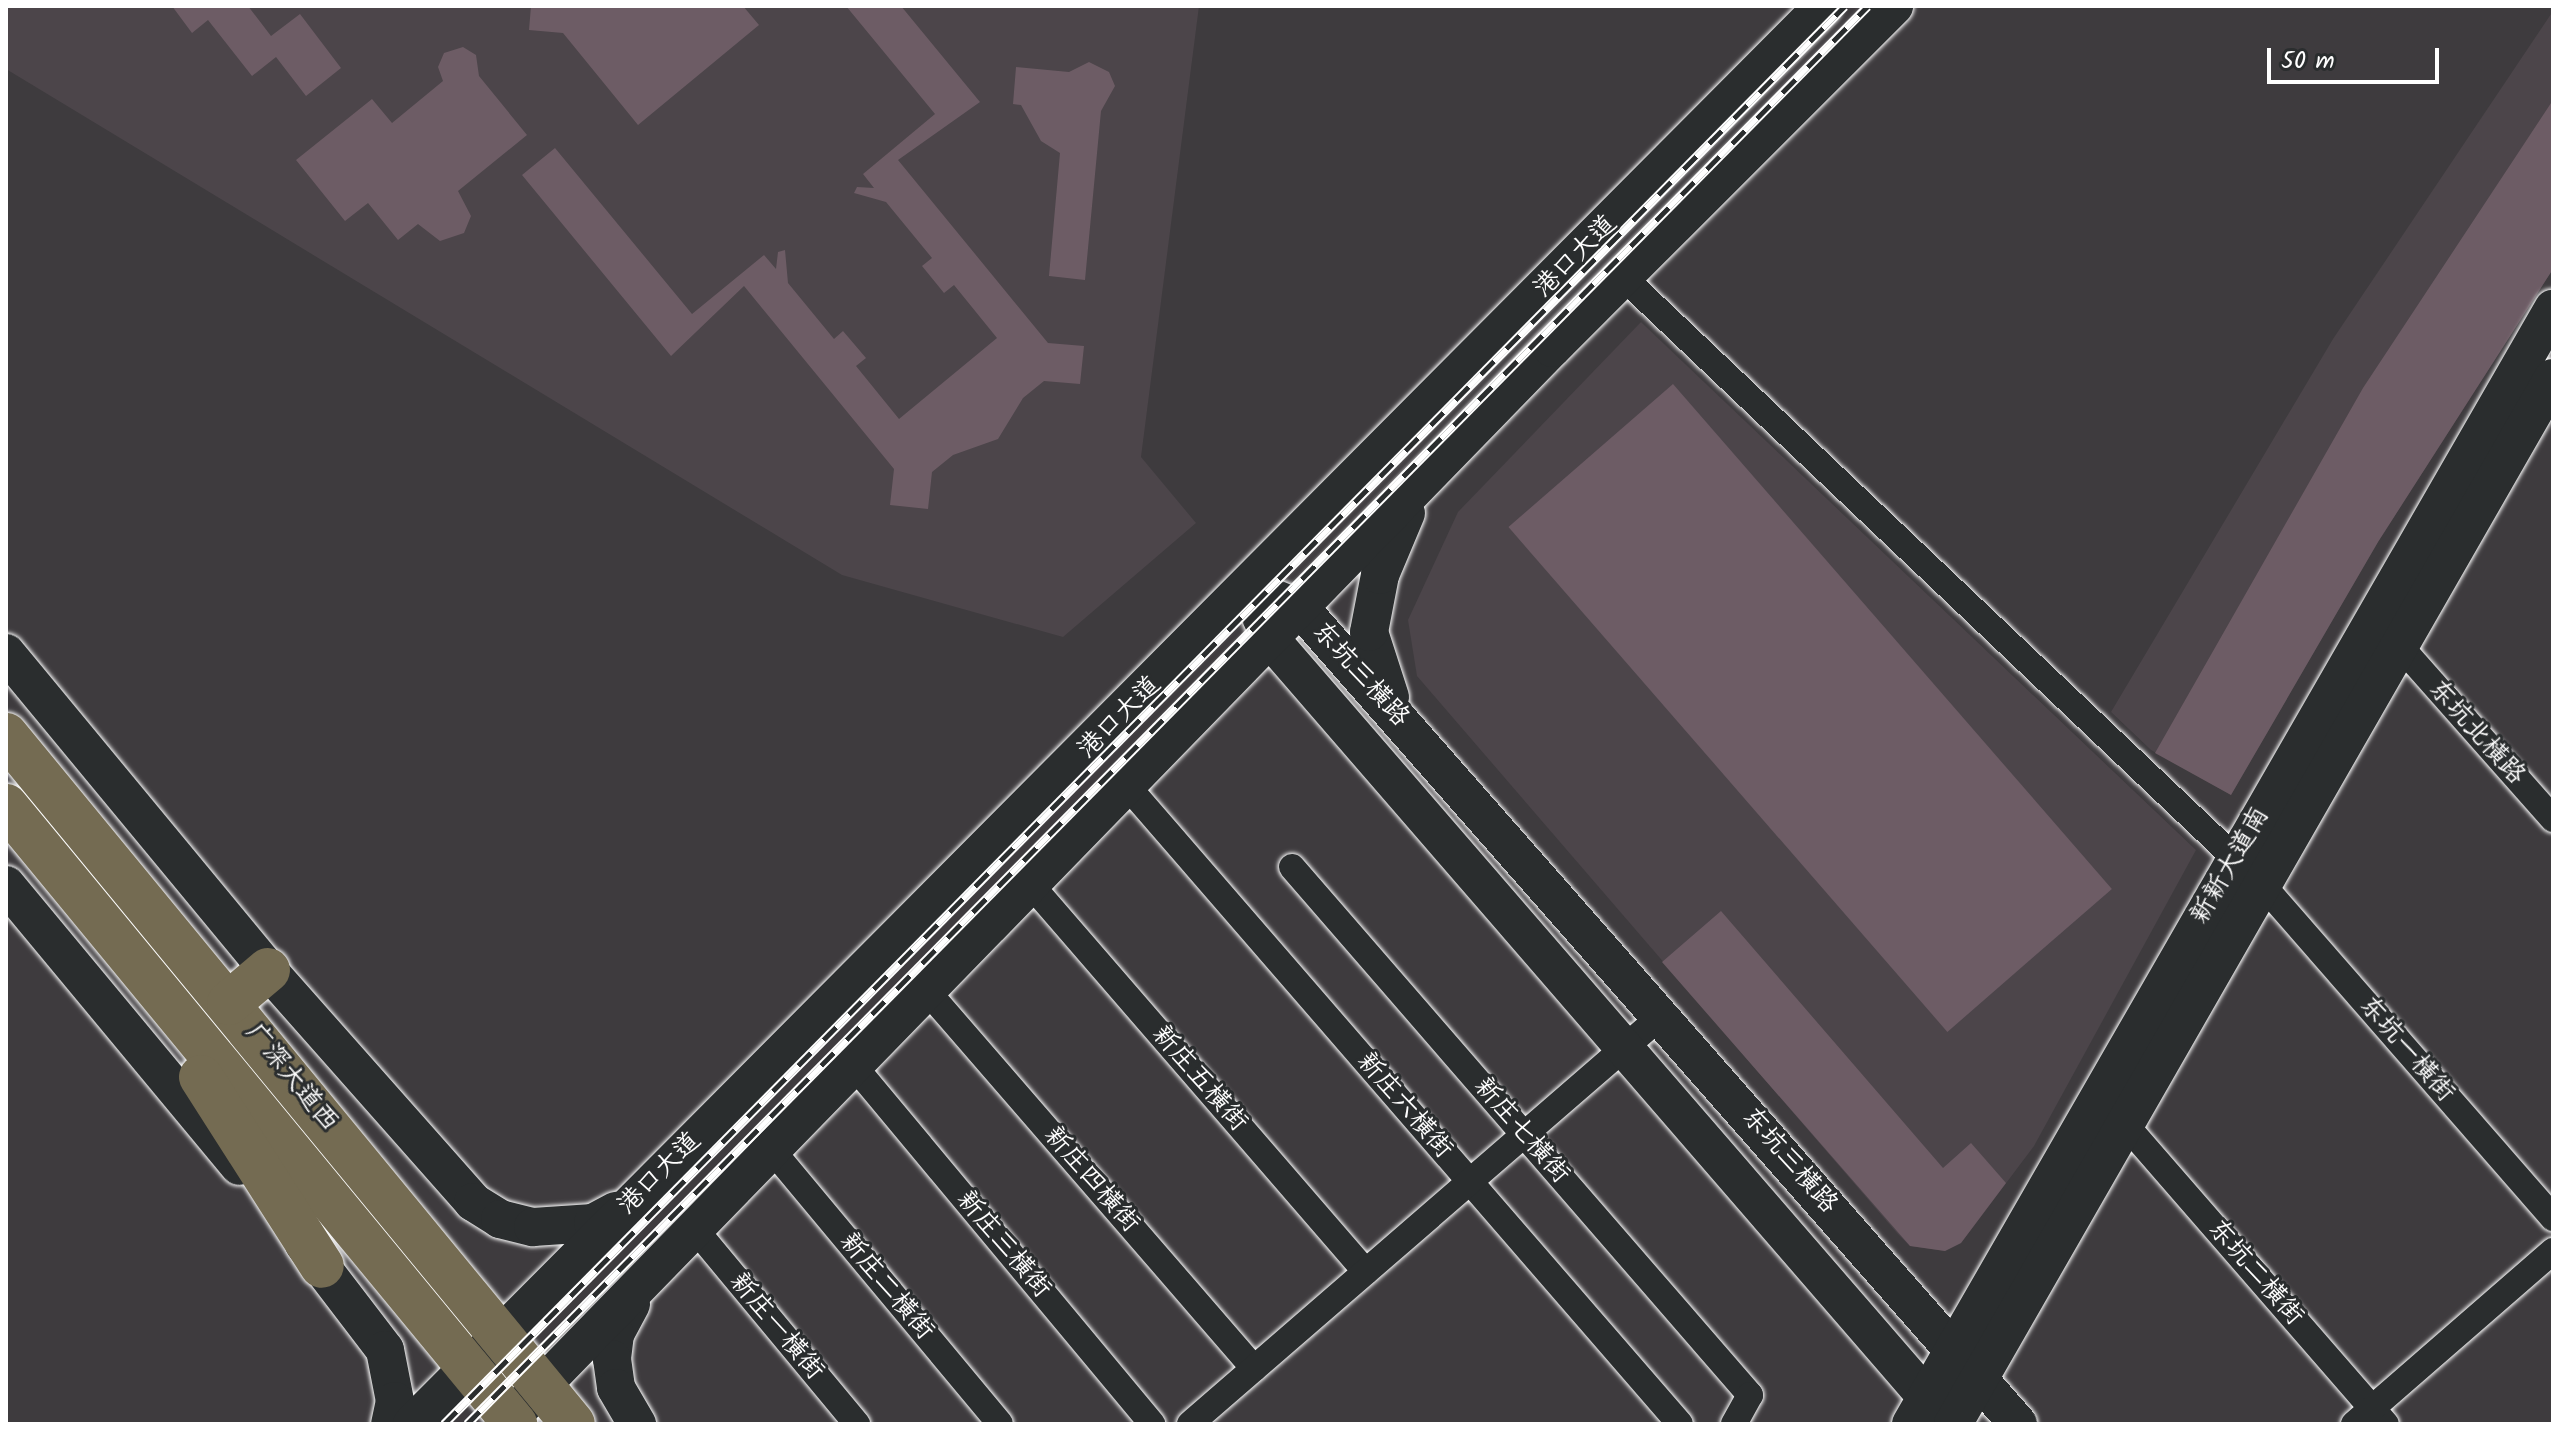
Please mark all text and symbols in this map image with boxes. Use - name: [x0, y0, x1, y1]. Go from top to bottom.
- scale bar: [2271, 32, 2443, 82]
- text: 50 m: [2281, 42, 2335, 81]
- street label: 港口大道: [1528, 209, 1624, 305]
- street label: 东坑三横路: [1305, 616, 1415, 734]
- street label: 港口大道: [1072, 670, 1168, 766]
- street label: 东坑北横路: [2421, 674, 2531, 792]
- street label: 新新大道南: [2185, 802, 2277, 930]
- street label: 东坑一横街: [2352, 991, 2460, 1109]
- street label: 广深大道西: [238, 1018, 344, 1138]
- street label: 新庄五横街: [1145, 1020, 1253, 1138]
- street label: 新庄六横街: [1350, 1047, 1458, 1165]
- street label: 新庄七横街: [1467, 1072, 1575, 1190]
- street label: 东坑三横路: [1735, 1102, 1843, 1220]
- street label: 新庄四横街: [1037, 1121, 1145, 1239]
- street label: 港口大道: [612, 1126, 708, 1222]
- street label: 新庄三横街: [949, 1185, 1057, 1305]
- street label: 东坑二横街: [2201, 1214, 2309, 1332]
- street label: 新庄二横街: [832, 1227, 940, 1347]
- street label: 新庄一横街: [722, 1267, 830, 1387]

